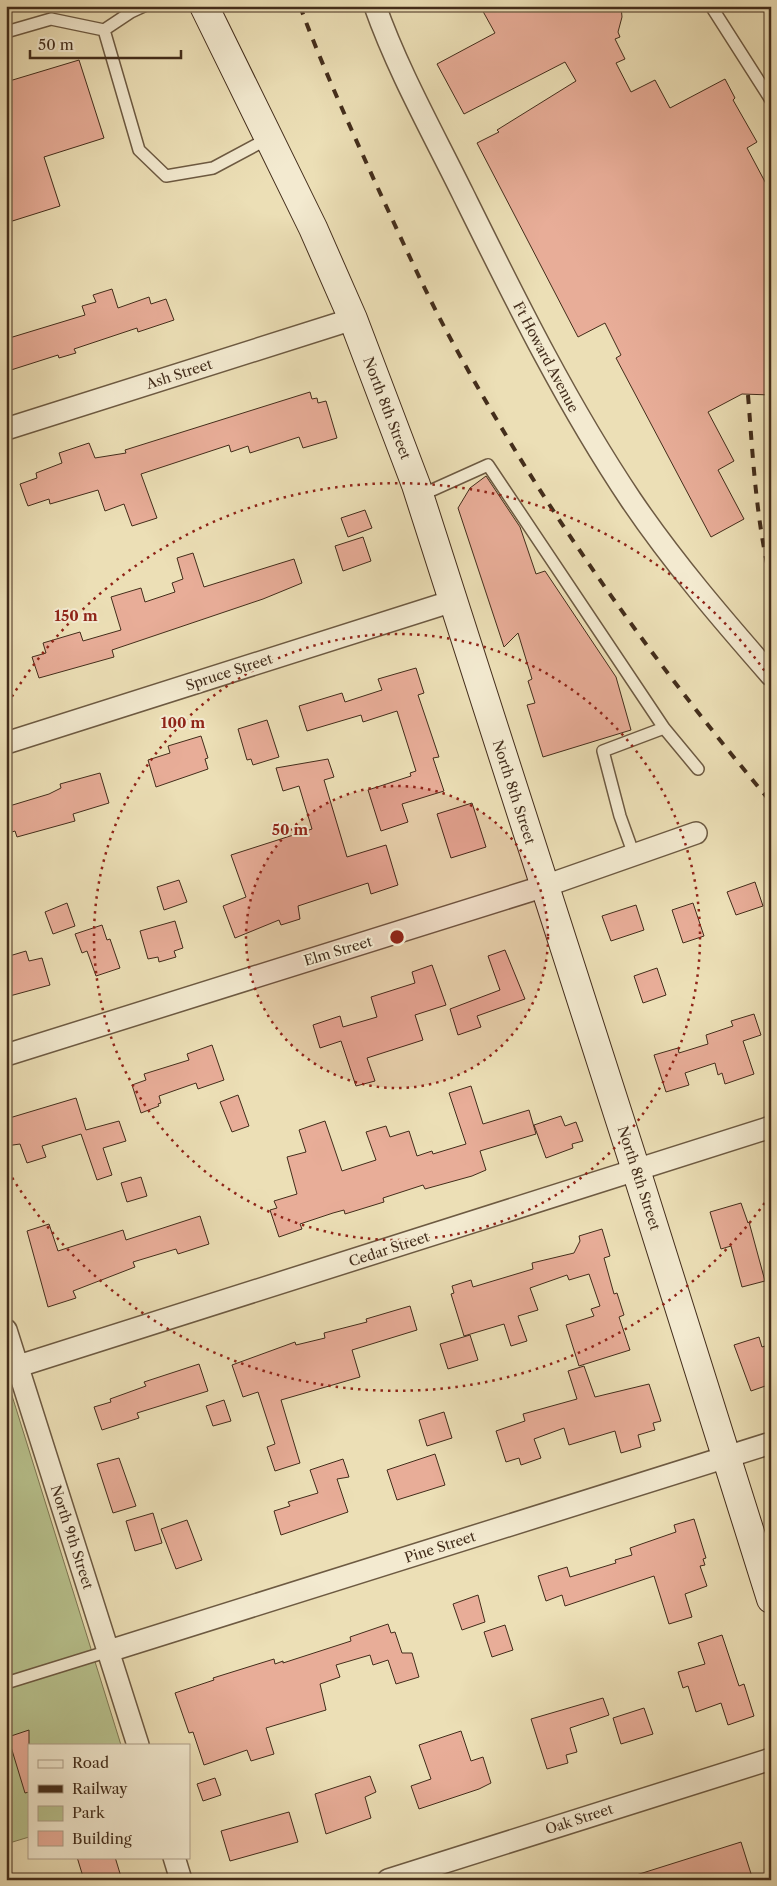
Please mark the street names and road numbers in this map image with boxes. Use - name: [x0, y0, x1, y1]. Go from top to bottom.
- street label: Ft Howard Avenue: [509, 298, 583, 416]
- street label: North 8th Street: [359, 354, 415, 462]
- street label: Ash Street: [143, 355, 214, 393]
- street label: Spruce Street: [183, 650, 275, 694]
- street label: North 8th Street: [489, 738, 539, 846]
- street label: Elm Street: [302, 932, 374, 970]
- street label: North 8th Street: [614, 1124, 664, 1232]
- street label: Cedar Street: [346, 1228, 432, 1270]
- street label: North 9th Street: [47, 1483, 97, 1591]
- street label: Pine Street: [402, 1527, 478, 1567]
- street label: Oak Street: [543, 1800, 615, 1838]

